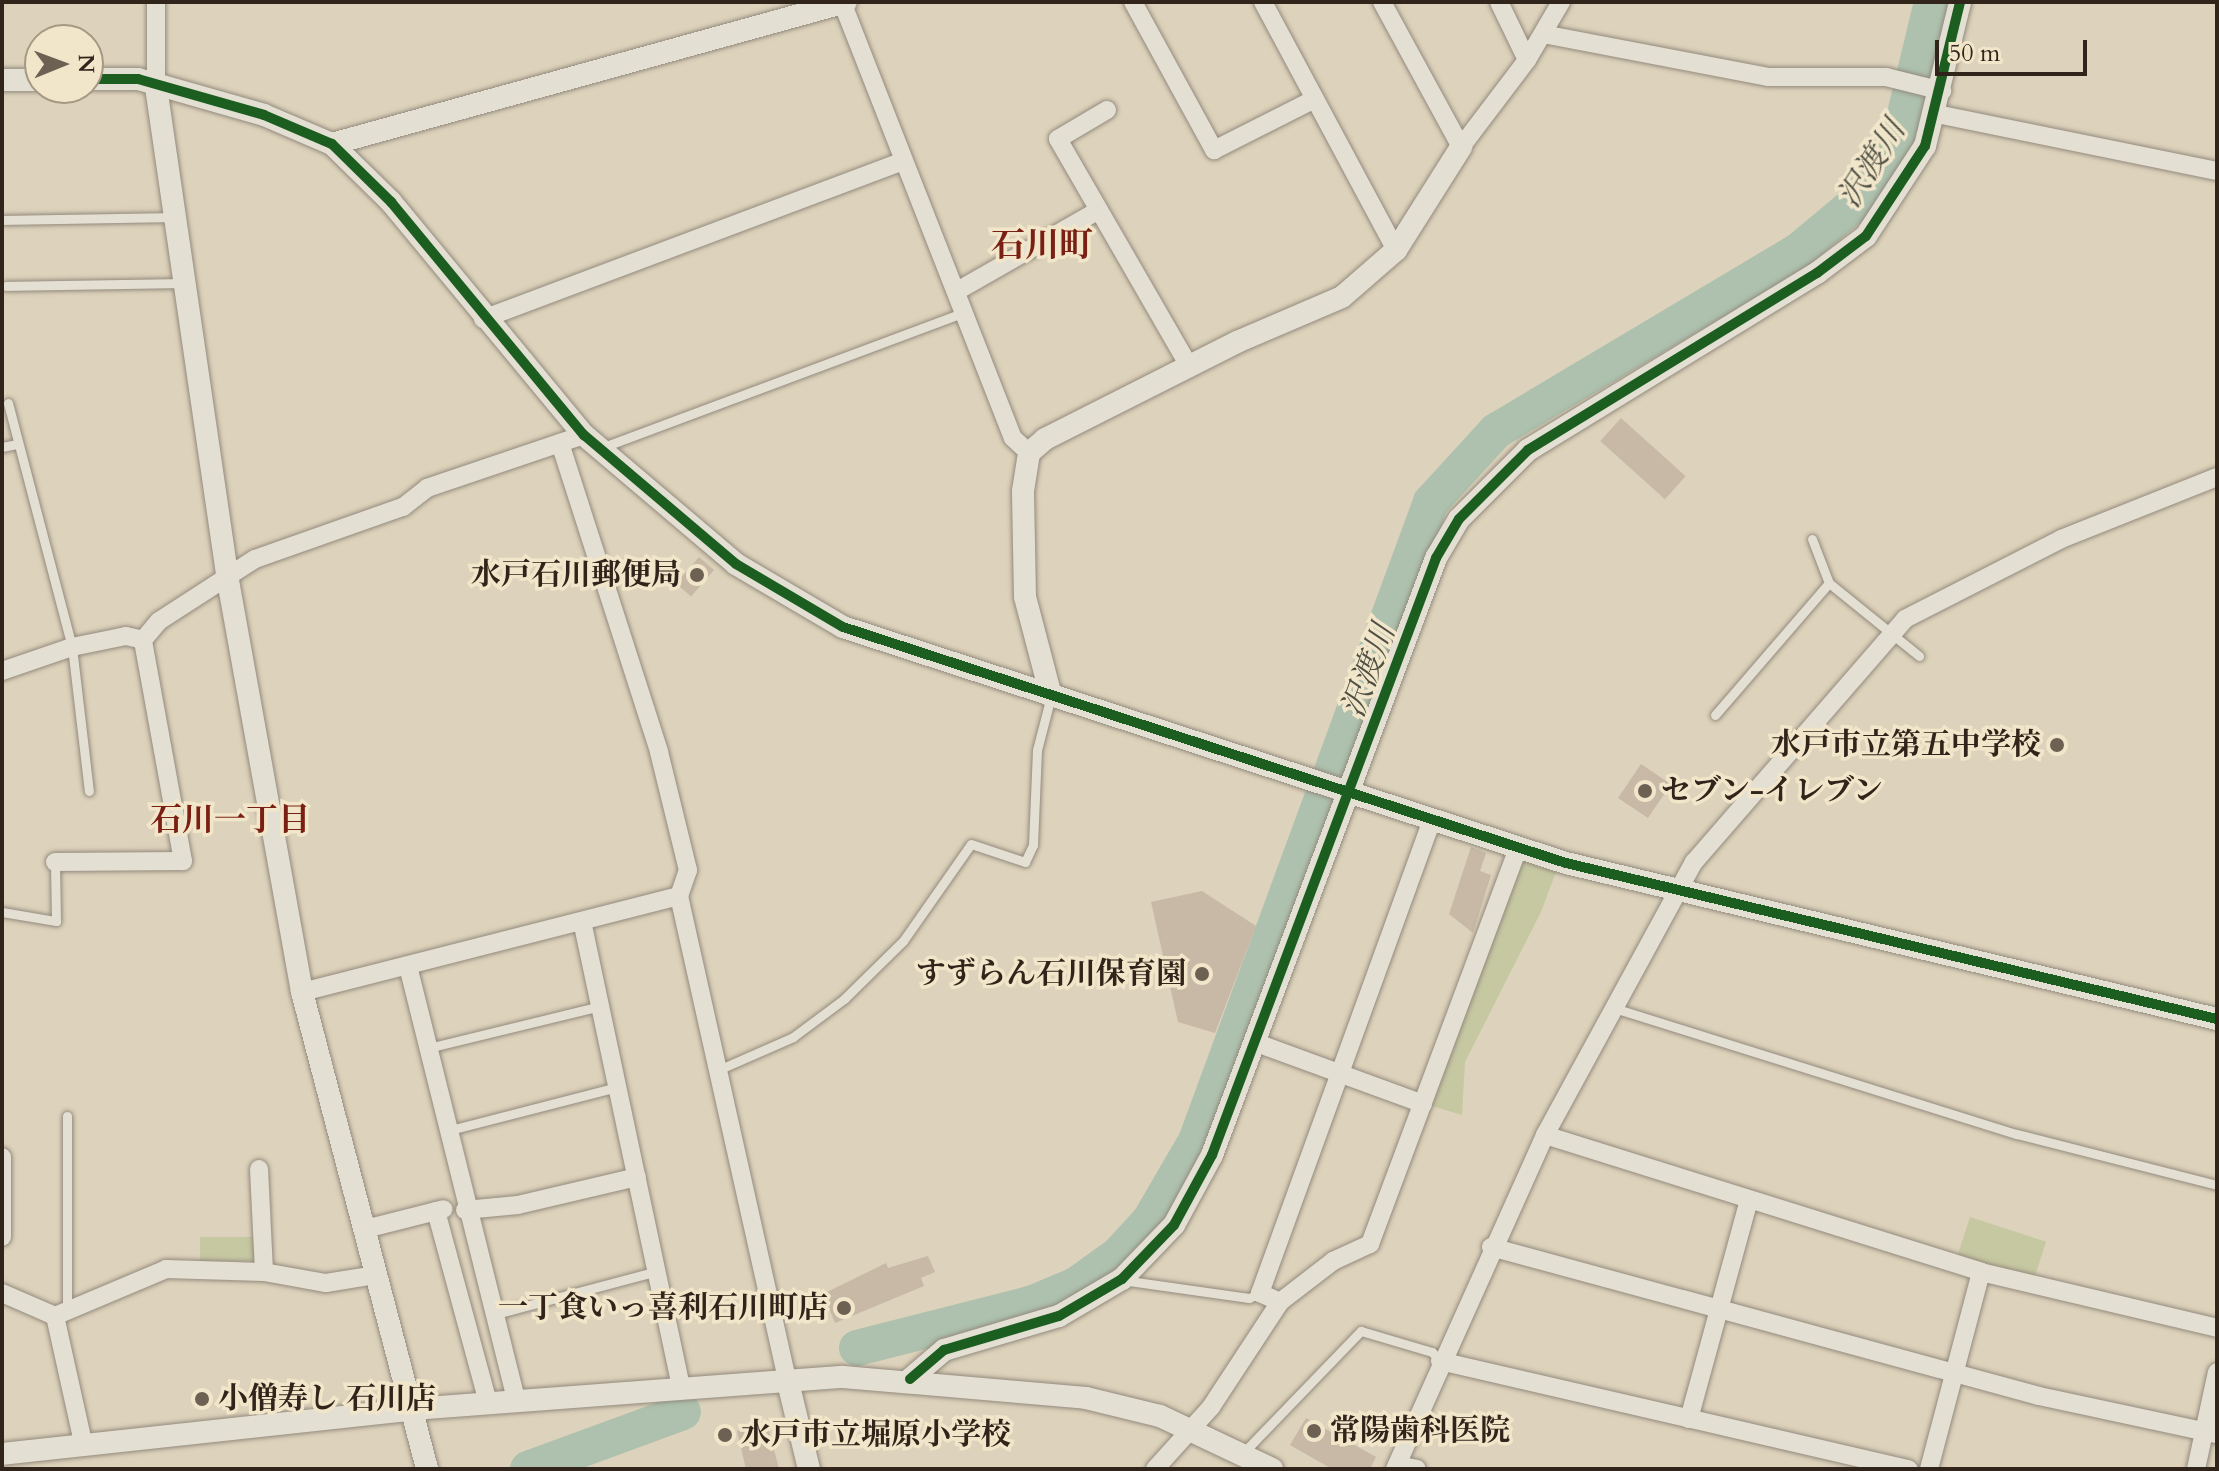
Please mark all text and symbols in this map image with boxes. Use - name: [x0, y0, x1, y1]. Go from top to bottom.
- north arrow: [24, 24, 104, 104]
- scale bar: [1939, 24, 2091, 74]
- text: 50 m: [1949, 37, 2000, 70]
- text: N: [71, 54, 101, 73]
- water label: 沢渡川: [1830, 113, 1914, 215]
- district label: 石川町: [991, 226, 1093, 266]
- place label: 水戸石川郵便局: [471, 557, 681, 593]
- marker: 水戸石川郵便局: [688, 566, 706, 584]
- water label: 沢渡川: [1335, 619, 1403, 723]
- place label: 水戸市立第五中学校: [1771, 727, 2041, 763]
- marker: 水戸市立第五中学校: [2048, 736, 2066, 754]
- place label: セブン-イレブン: [1661, 773, 1885, 809]
- marker: セブン-イレブン: [1636, 782, 1654, 800]
- district label: 石川一丁目: [150, 801, 310, 839]
- place label: すずらん石川保育園: [916, 956, 1186, 992]
- marker: すずらん石川保育園: [1193, 965, 1211, 983]
- place label: 一丁食いっ喜利石川町店: [498, 1290, 828, 1326]
- marker: 一丁食いっ喜利石川町店: [835, 1299, 853, 1317]
- place label: 小僧寿し 石川店: [218, 1381, 436, 1417]
- marker: 小僧寿し 石川店: [193, 1390, 211, 1408]
- place label: 常陽歯科医院: [1330, 1413, 1510, 1449]
- place label: 水戸市立堀原小学校: [741, 1417, 1011, 1453]
- marker: 常陽歯科医院: [1305, 1422, 1323, 1440]
- marker: 水戸市立堀原小学校: [716, 1426, 734, 1444]

